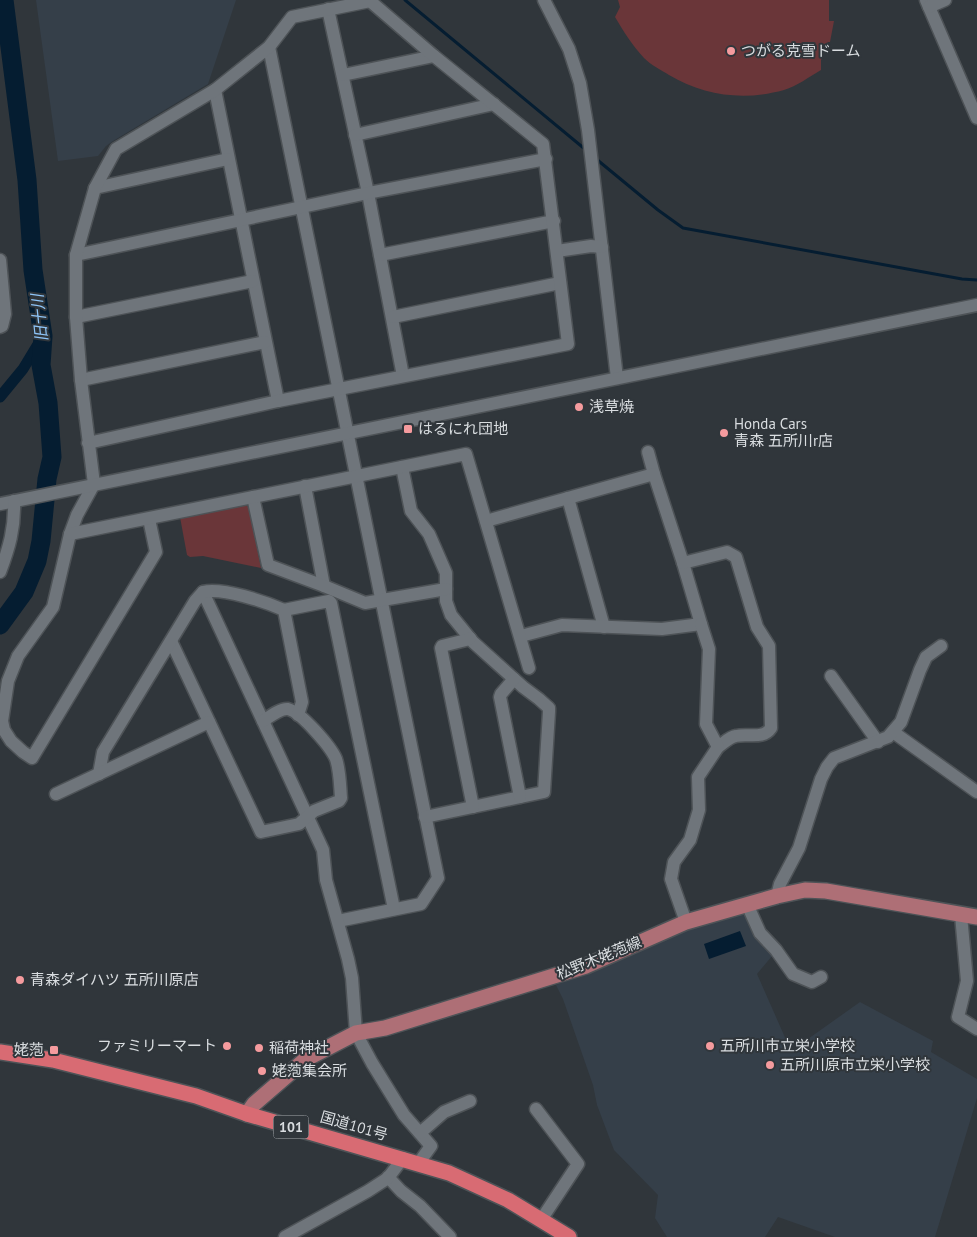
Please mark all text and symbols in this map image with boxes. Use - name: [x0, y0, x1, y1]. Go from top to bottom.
- place label: つがる克雪ドーム: [741, 41, 861, 60]
- marker: つがる克雪ドーム: [725, 45, 737, 57]
- water label: 旧十川: [26, 291, 51, 343]
- place label: 浅草焼: [589, 397, 634, 416]
- marker: 浅草焼: [573, 401, 585, 413]
- place label: Honda Cars 青森 五所川r店: [734, 414, 833, 450]
- place label: はるにれ団地: [418, 419, 508, 438]
- marker: はるにれ団地: [402, 423, 414, 435]
- marker: Honda Cars 青森 五所川r店: [718, 427, 730, 439]
- street label: 松野木姥萢線: [554, 932, 644, 983]
- place label: 青森ダイハツ 五所川原店: [30, 970, 199, 989]
- marker: 青森ダイハツ 五所川原店: [14, 974, 26, 986]
- place label: ファミリーマート: [97, 1036, 217, 1055]
- place label: 五所川市立栄小学校: [720, 1036, 855, 1055]
- place label: 稲荷神社: [269, 1038, 329, 1057]
- place label: 姥萢: [14, 1040, 44, 1059]
- marker: ファミリーマート: [221, 1040, 233, 1052]
- marker: 五所川市立栄小学校: [704, 1040, 716, 1052]
- marker: 稲荷神社: [253, 1042, 265, 1054]
- marker: 姥萢: [48, 1044, 60, 1056]
- place label: 五所川原市立栄小学校: [780, 1055, 930, 1074]
- marker: 五所川原市立栄小学校: [764, 1059, 776, 1071]
- place label: 姥萢集会所: [272, 1061, 347, 1080]
- marker: 姥萢集会所: [256, 1065, 268, 1077]
- street label: 国道101号: [318, 1107, 390, 1144]
- road number: 101: [274, 1116, 308, 1138]

